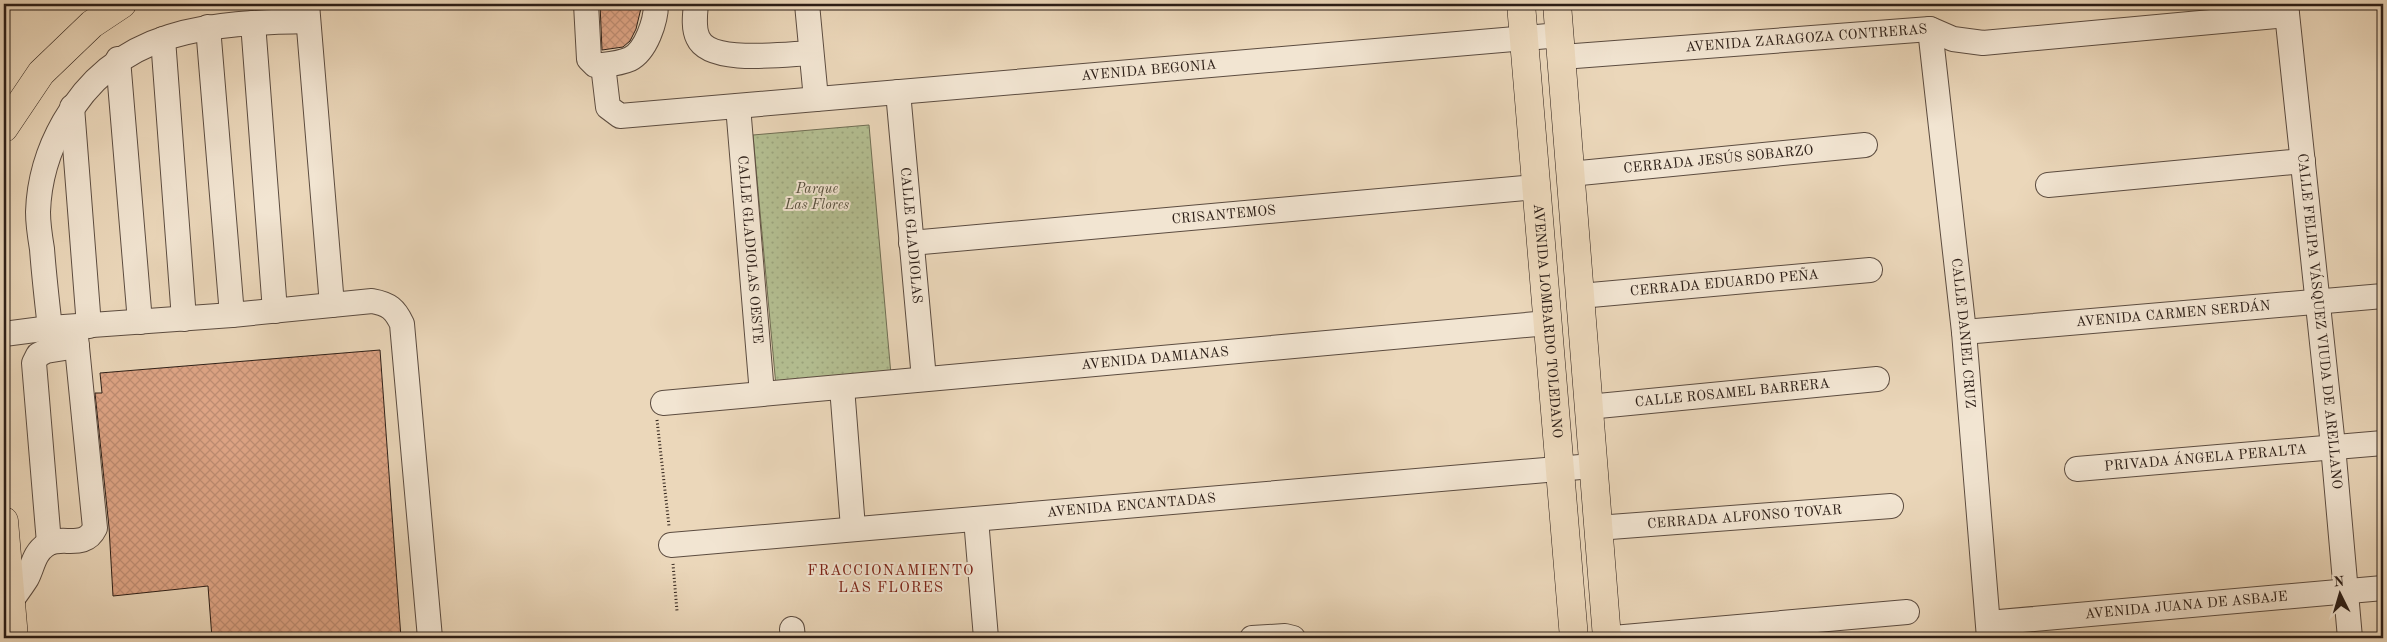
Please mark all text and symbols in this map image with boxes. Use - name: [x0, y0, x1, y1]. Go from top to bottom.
- street label: AVENIDA ZARAGOZA CONTRERAS: [1685, 22, 1928, 55]
- street label: AVENIDA BEGONIA: [1080, 58, 1218, 83]
- street label: CERRADA JESÚS SOBARZO: [1623, 143, 1814, 176]
- street label: CALLE FELIPA VÁSQUEZ VIUDA DE ARELLANO: [2295, 153, 2344, 490]
- street label: CALLE GLADIOLAS OESTE: [735, 155, 765, 344]
- street label: CALLE GLADIOLAS: [898, 167, 924, 304]
- park label: Parque Las Flores: [784, 182, 849, 212]
- street label: CRISANTEMOS: [1171, 203, 1277, 227]
- street label: AVENIDA LOMBARDO TOLEDANO: [1531, 203, 1564, 439]
- street label: CALLE DANIEL CRUZ: [1949, 257, 1977, 409]
- street label: CERRADA EDUARDO PEÑA: [1629, 266, 1820, 298]
- street label: AVENIDA CARMEN SERDÁN: [2075, 297, 2271, 329]
- street label: AVENIDA DAMIANAS: [1081, 345, 1229, 372]
- street label: CALLE ROSAMEL BARRERA: [1634, 377, 1831, 409]
- street label: PRIVADA ÁNGELA PERALTA: [2104, 442, 2308, 474]
- street label: AVENIDA ENCANTADAS: [1046, 491, 1216, 520]
- street label: CERRADA ALFONSO TOVAR: [1647, 503, 1842, 531]
- district label: FRACCIONAMIENTO LAS FLORES: [807, 564, 975, 596]
- north arrow: [2314, 570, 2364, 620]
- text: N: [2333, 575, 2345, 589]
- street label: AVENIDA JUANA DE ASBAJE: [2084, 589, 2288, 621]

